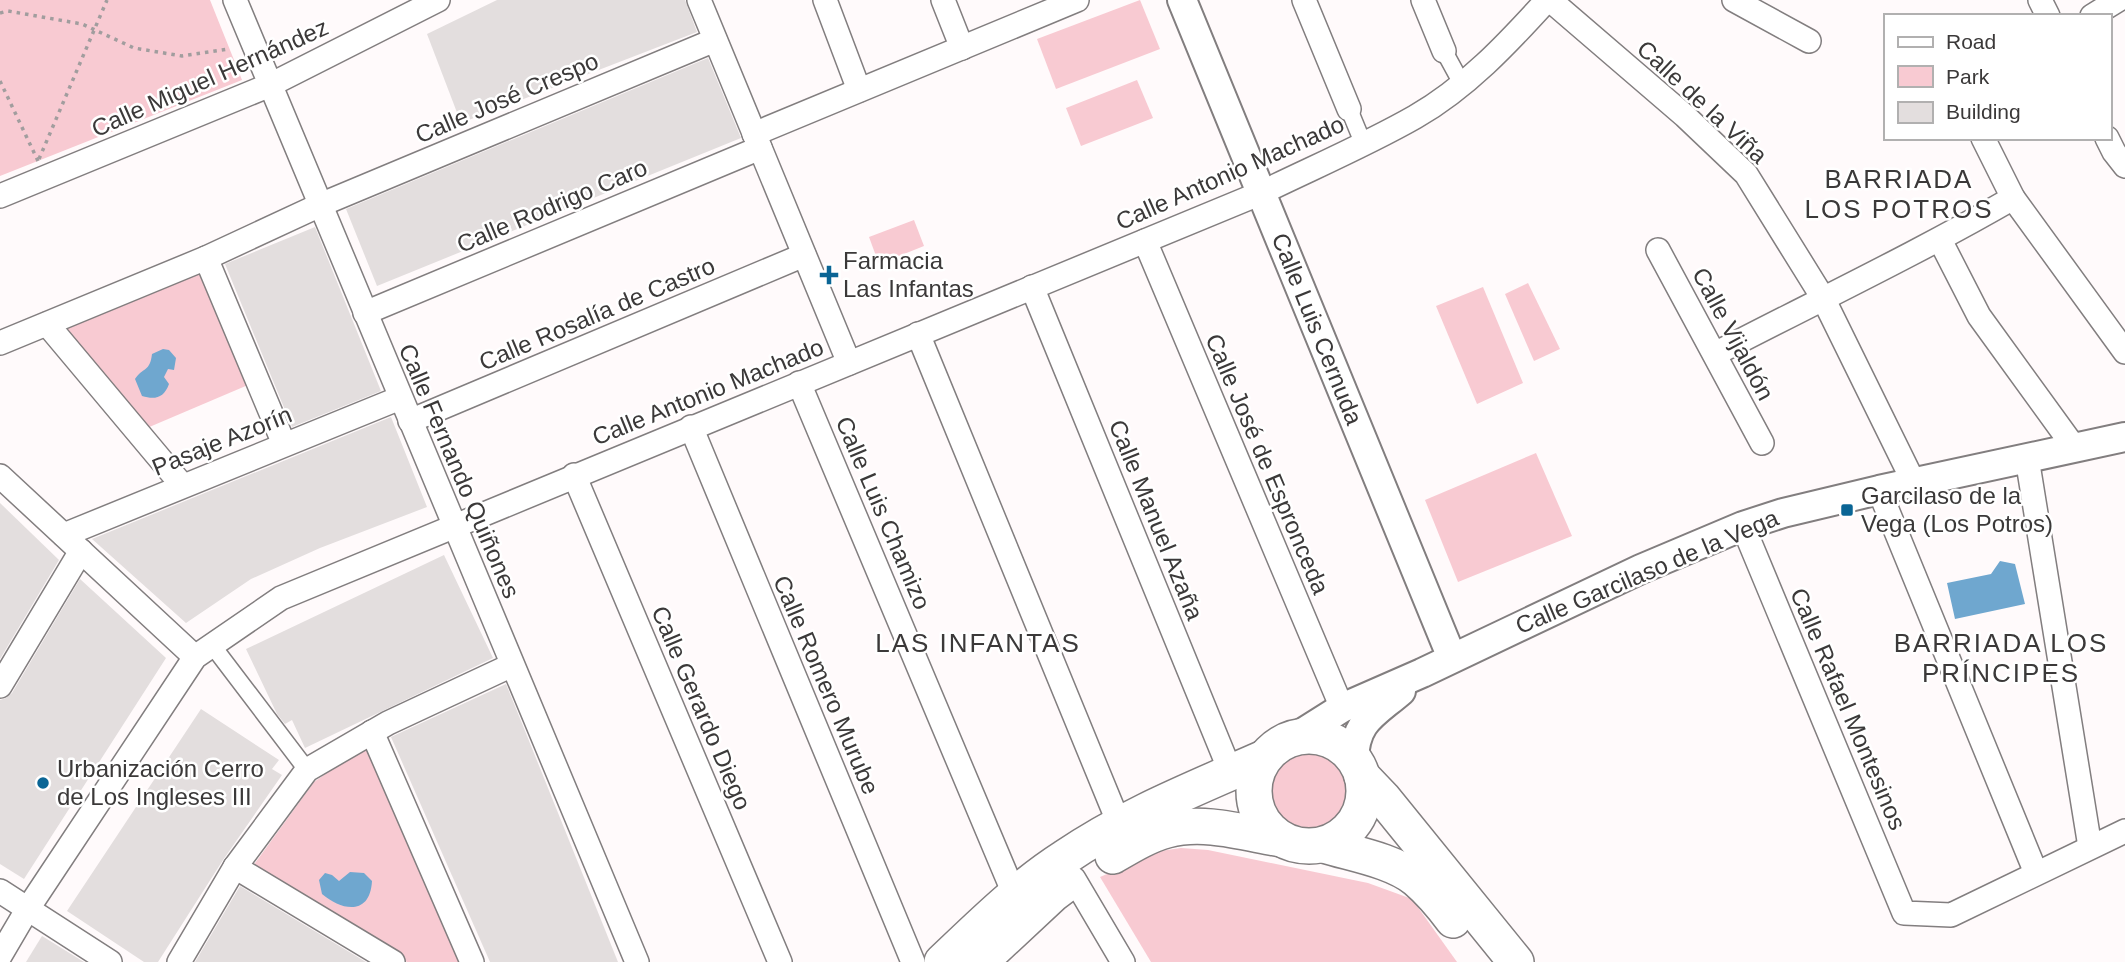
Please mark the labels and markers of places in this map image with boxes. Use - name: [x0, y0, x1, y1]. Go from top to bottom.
- place label: Farmacia Las Infantas: [843, 247, 974, 302]
- marker: Farmacia Las Infantas: [821, 267, 837, 283]
- place label: Garcilaso de la Vega (Los Potros): [1861, 482, 2053, 537]
- marker: Garcilaso de la Vega (Los Potros): [1839, 502, 1855, 518]
- place label: Urbanización Cerro de Los Ingleses III: [57, 755, 264, 810]
- marker: Urbanización Cerro de Los Ingleses III: [35, 775, 51, 791]

